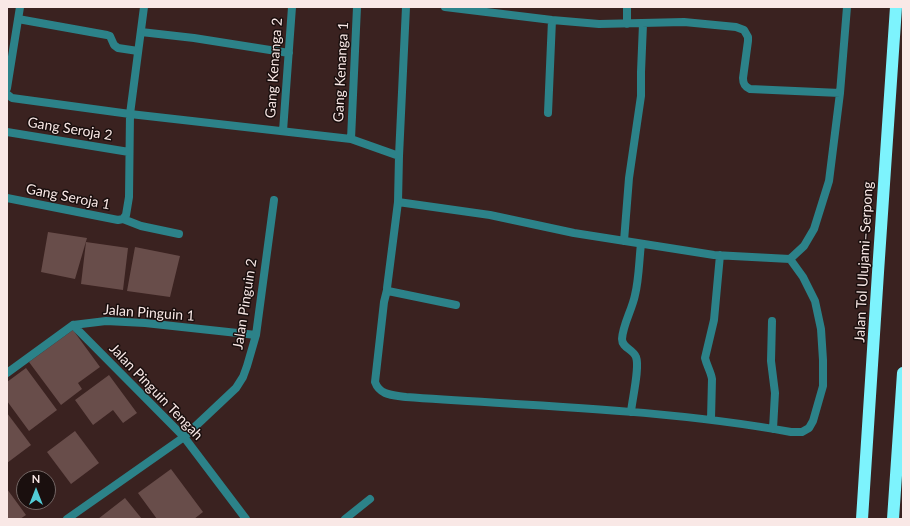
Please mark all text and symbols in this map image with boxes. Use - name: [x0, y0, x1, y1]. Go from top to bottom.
- street label: Gang Kenanga 2: [262, 17, 286, 119]
- street label: Gang Kenanga 1: [330, 21, 352, 123]
- street label: Gang Seroja 2: [26, 114, 114, 144]
- street label: Gang Seroja 1: [24, 181, 112, 213]
- street label: Jalan Tol Ulujami–Serpong: [851, 181, 877, 343]
- street label: Jalan Pinguin 2: [230, 257, 260, 351]
- street label: Jalan Pinguin 1: [103, 301, 195, 325]
- street label: Jalan Pinguin Tengah: [106, 340, 206, 444]
- north arrow: [16, 470, 56, 510]
- text: N: [32, 472, 40, 485]

